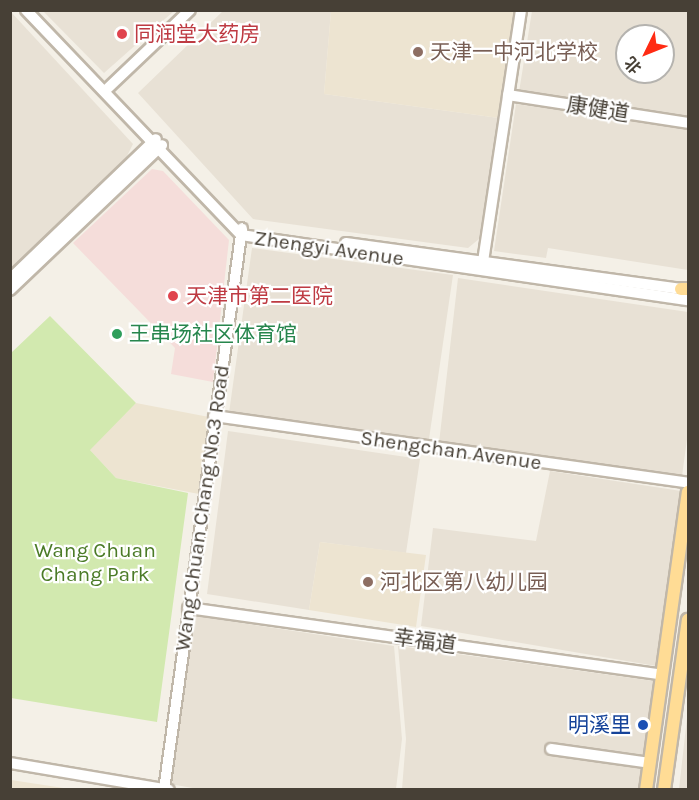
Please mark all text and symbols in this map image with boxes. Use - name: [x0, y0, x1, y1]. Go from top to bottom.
- place label: 同润堂大药房: [134, 21, 260, 47]
- north arrow: [615, 24, 675, 84]
- marker: 同润堂大药房: [115, 27, 129, 41]
- place label: 天津一中河北学校: [430, 39, 598, 65]
- marker: 天津一中河北学校: [411, 45, 425, 59]
- text: 北: [621, 53, 645, 78]
- street label: 康健道: [565, 92, 631, 126]
- street label: Zhengyi Avenue: [253, 225, 405, 271]
- place label: 天津市第二医院: [186, 283, 333, 309]
- marker: 天津市第二医院: [164, 287, 182, 305]
- place label: 王串场社区体育馆: [129, 321, 297, 347]
- marker: 王串场社区体育馆: [110, 327, 124, 341]
- street label: Wang Chuan Chang No.3 Road: [169, 363, 235, 653]
- street label: Shengchan Avenue: [359, 425, 543, 475]
- park label: Wang Chuan Chang Park: [34, 537, 156, 587]
- place label: 河北区第八幼儿园: [380, 569, 548, 595]
- marker: 河北区第八幼儿园: [361, 575, 375, 589]
- street label: 幸福道: [392, 624, 458, 658]
- place label: 明溪里: [568, 712, 631, 738]
- marker: 明溪里: [636, 718, 650, 732]

